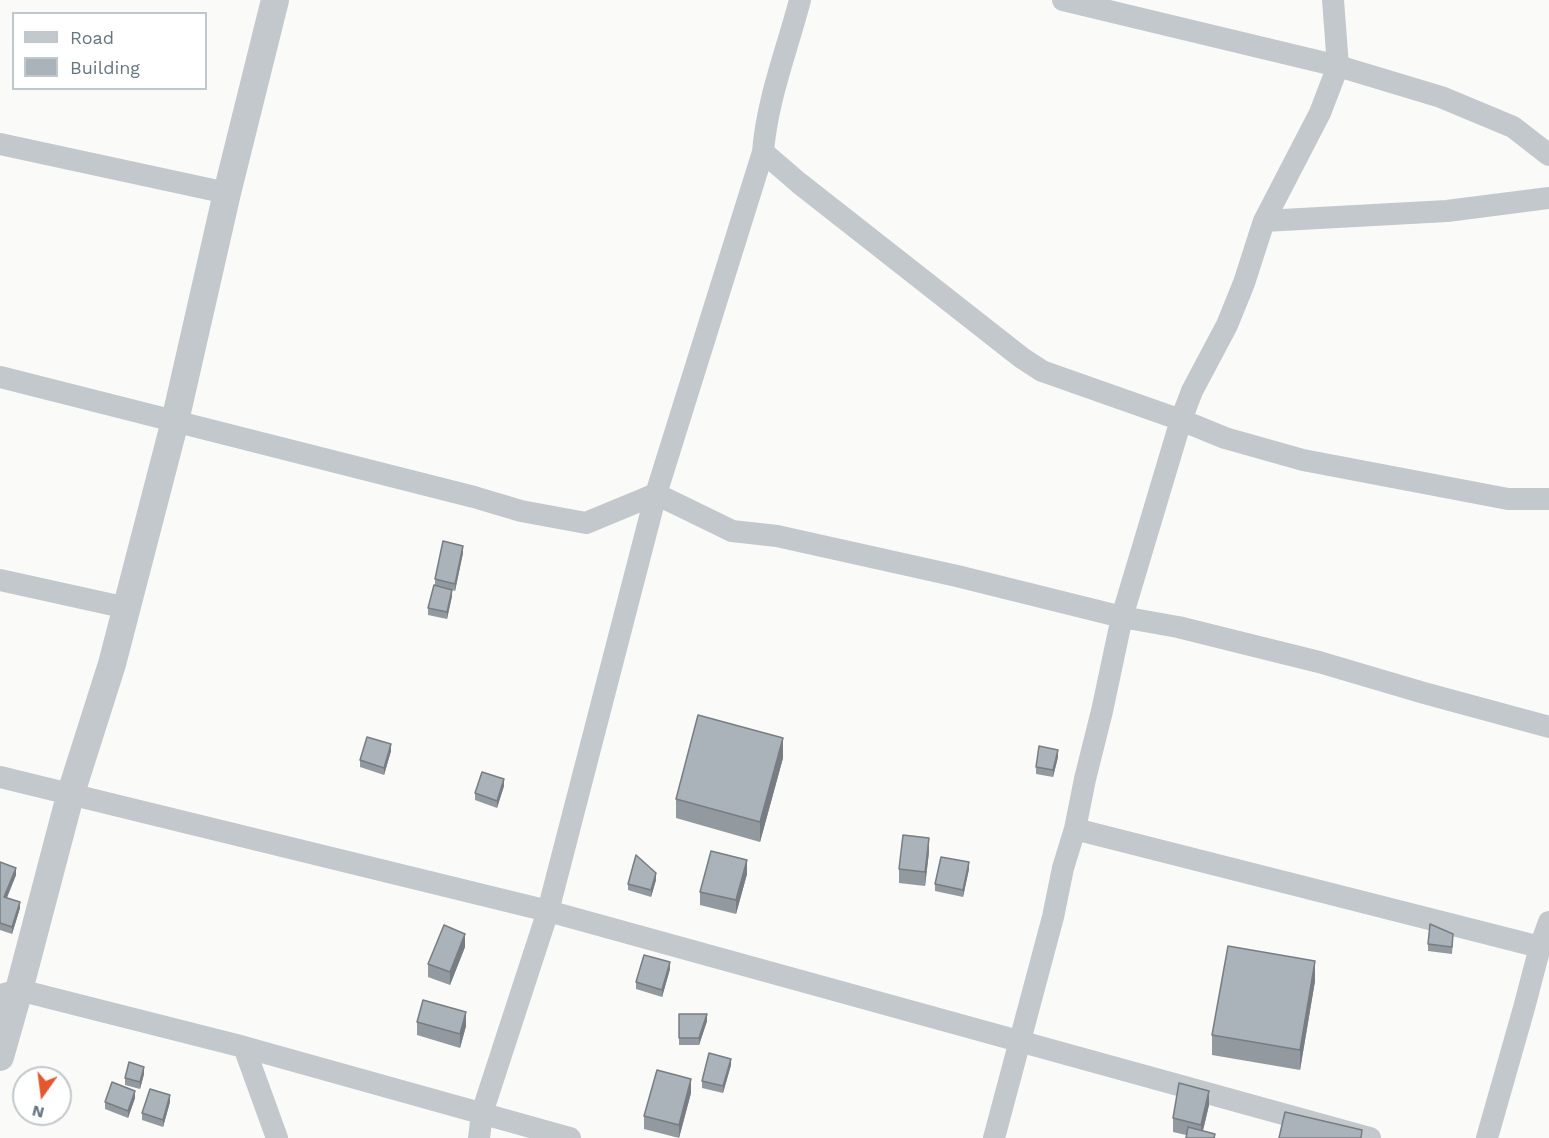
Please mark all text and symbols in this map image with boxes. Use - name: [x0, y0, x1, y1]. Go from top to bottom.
- legend: [12, 12, 207, 90]
- text: Road: [70, 27, 114, 48]
- text: Building: [70, 57, 140, 78]
- north arrow: [12, 1066, 72, 1126]
- text: N: [30, 1101, 46, 1123]

